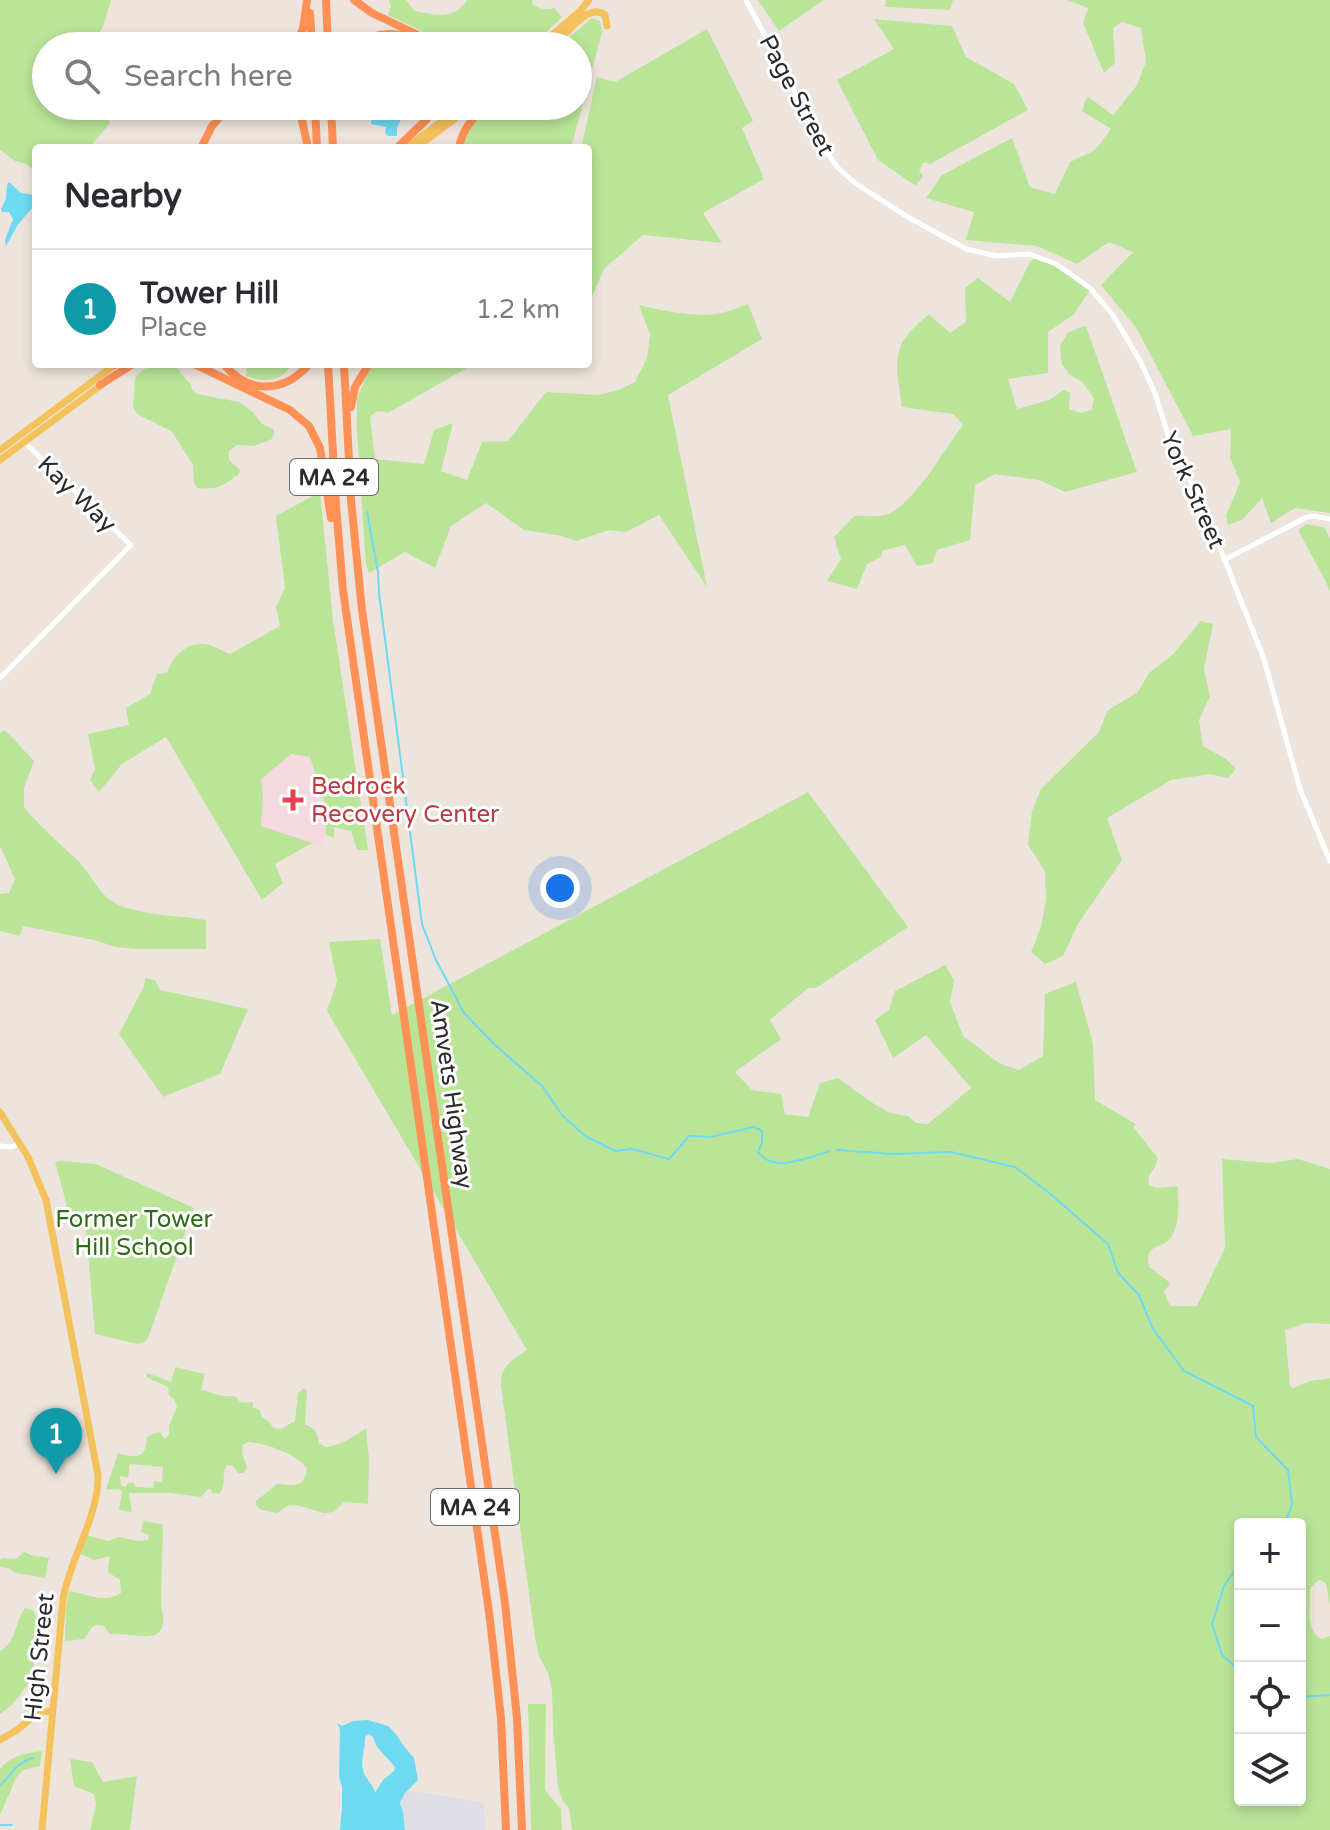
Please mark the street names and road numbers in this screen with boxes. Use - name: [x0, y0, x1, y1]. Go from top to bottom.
- street label: Page Street: [753, 30, 840, 161]
- street label: York Street: [1154, 427, 1231, 553]
- street label: Kay Way: [31, 450, 122, 539]
- road number: MA 24: [290, 459, 378, 495]
- street label: Amvets Highway: [424, 997, 479, 1191]
- road number: MA 24: [431, 1489, 519, 1525]
- street label: High Street: [18, 1592, 61, 1722]

